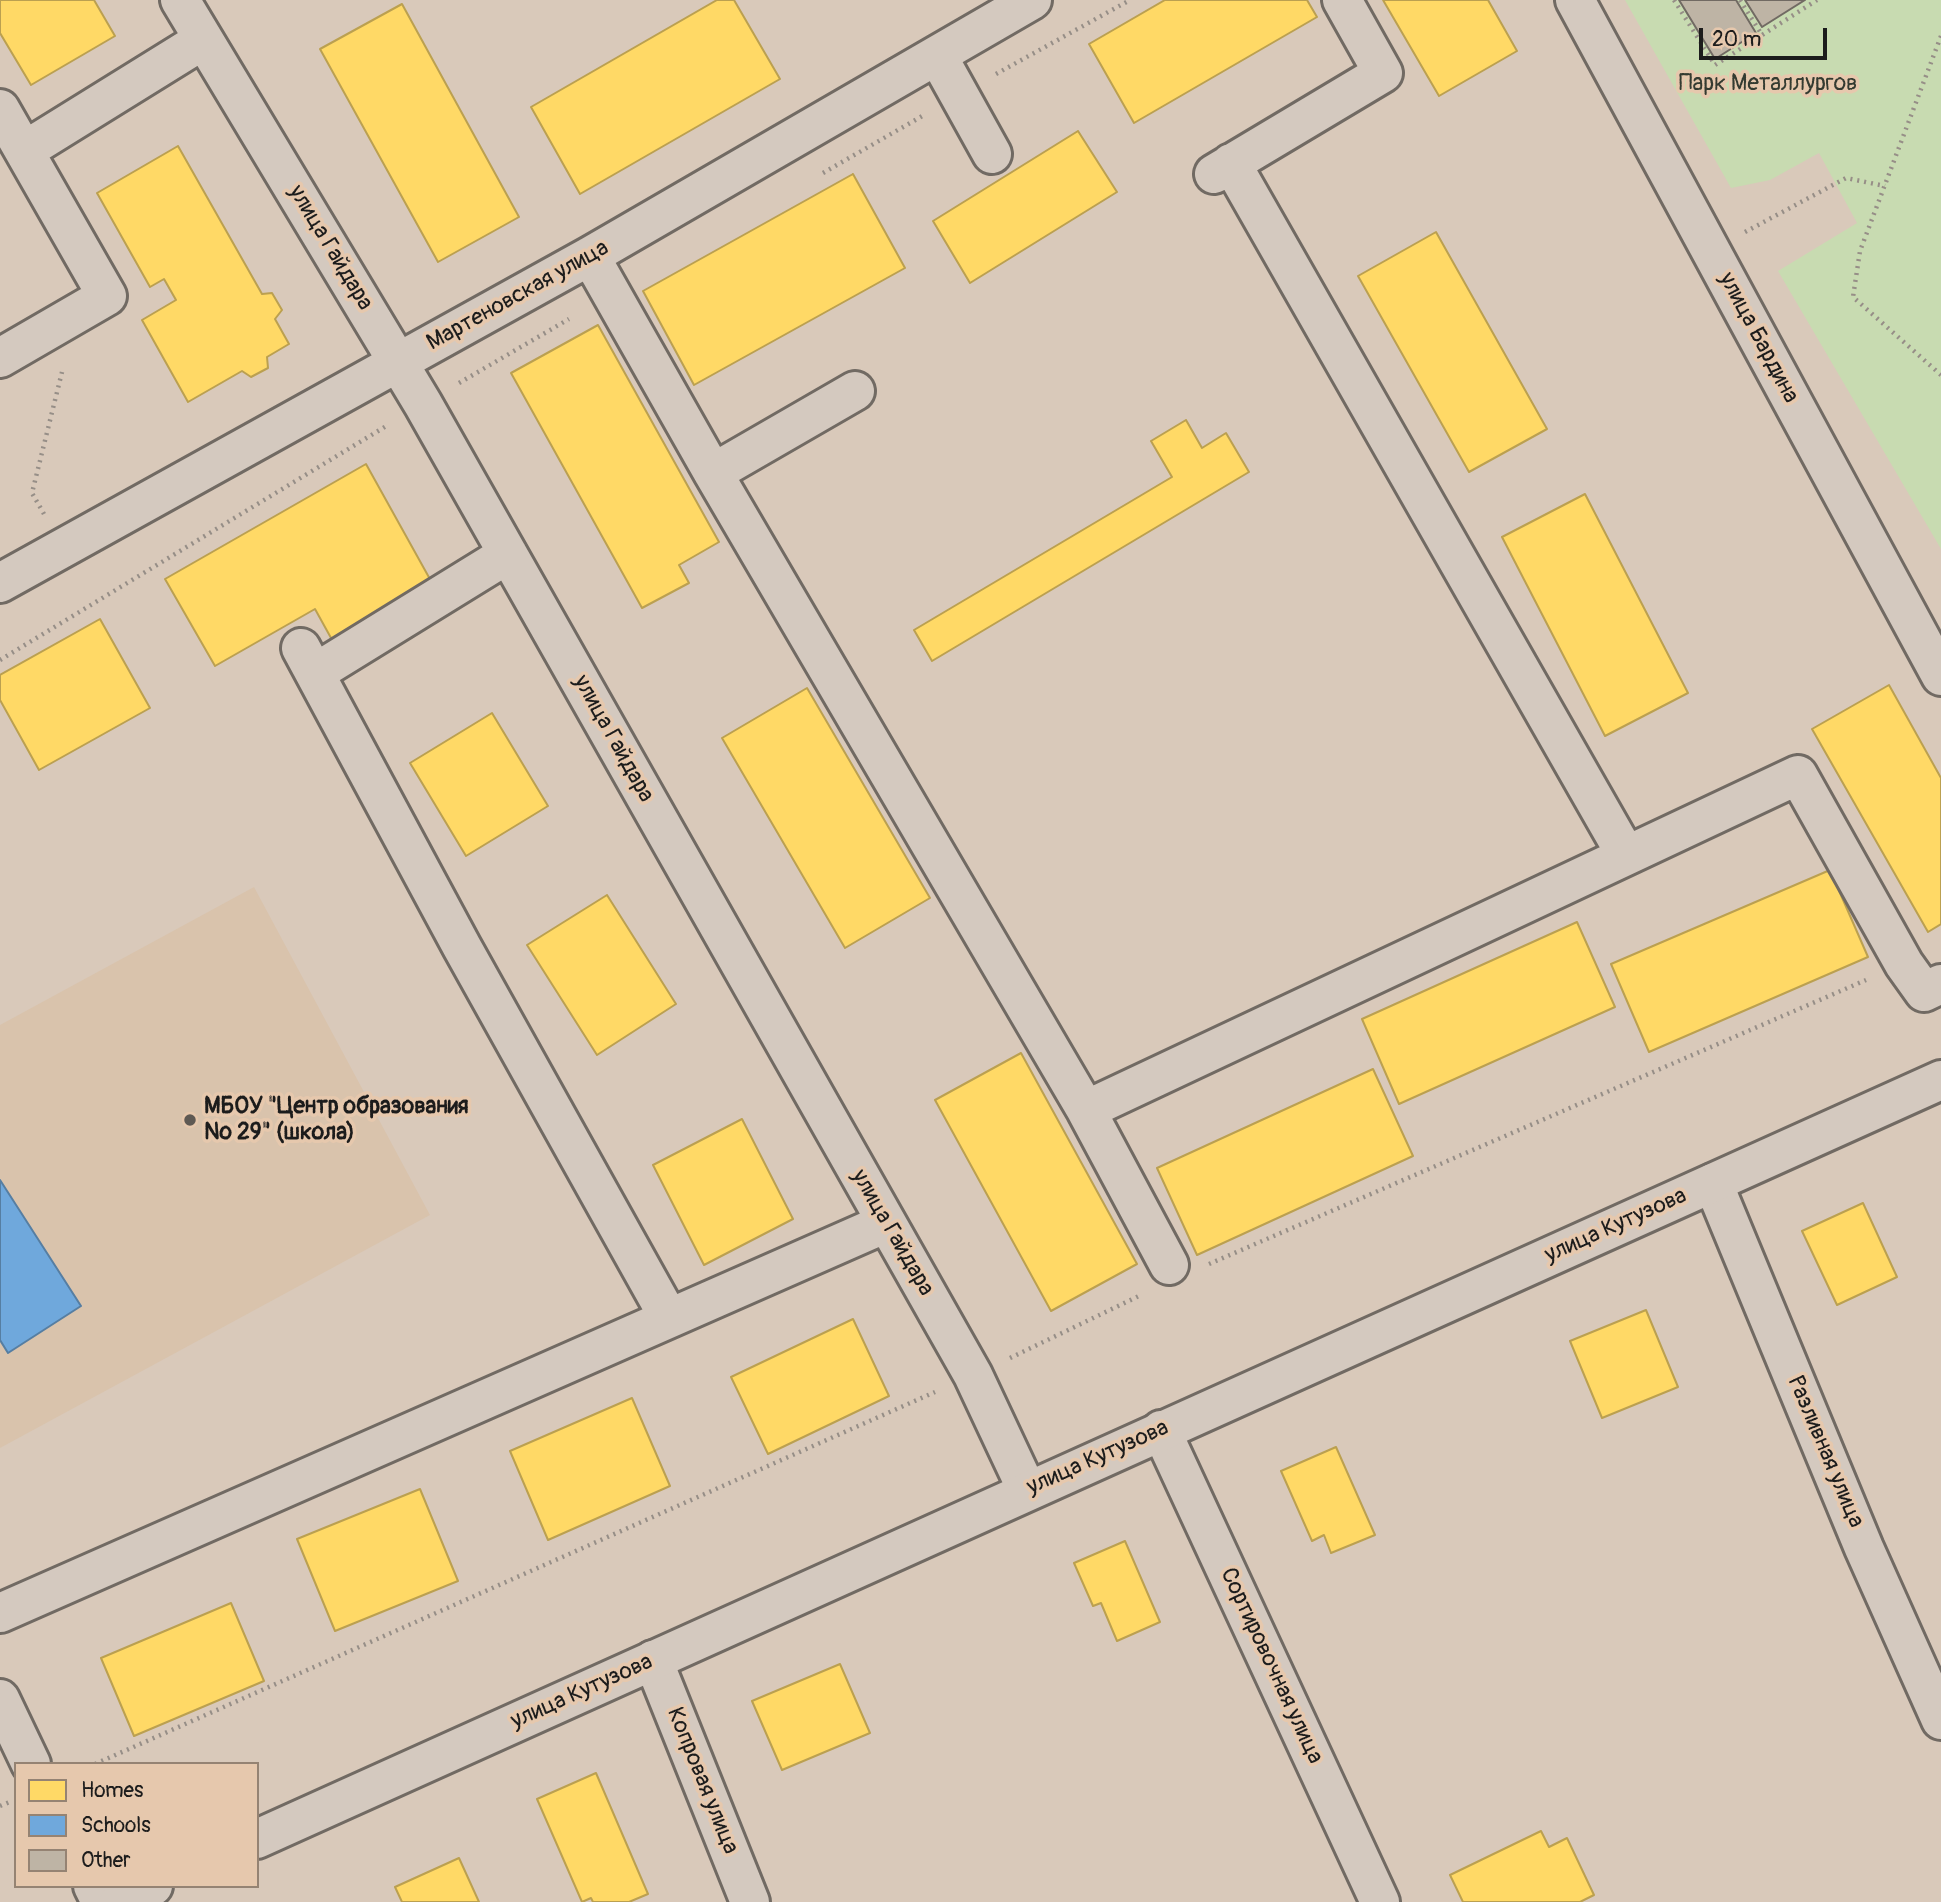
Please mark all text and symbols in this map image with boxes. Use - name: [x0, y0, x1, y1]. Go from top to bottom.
- scale bar: [1703, 14, 1831, 58]
- text: 20 m: [1712, 26, 1761, 53]
- park label: Парк Металлургов: [1679, 70, 1857, 98]
- street label: улица Гайдара: [282, 180, 378, 316]
- street label: Мартеновская улица: [422, 235, 614, 357]
- street label: улица Бардина: [1712, 268, 1804, 408]
- street label: улица Гайдара: [567, 671, 659, 807]
- place label: МБОУ "Центр образования № 29" (школа): [204, 1093, 469, 1147]
- marker: МБОУ "Центр образования № 29" (школа): [182, 1112, 198, 1128]
- street label: улица Гайдара: [845, 1165, 939, 1301]
- street label: улица Кутузова: [1541, 1182, 1691, 1270]
- street label: Разливная улица: [1781, 1372, 1869, 1532]
- street label: улица Кутузова: [1023, 1414, 1173, 1502]
- street label: Сортировочная улица: [1214, 1564, 1328, 1768]
- street label: улица Кутузова: [507, 1648, 657, 1736]
- street label: Копровая улица: [660, 1704, 744, 1858]
- legend: [14, 1762, 259, 1888]
- text: Homes: [81, 1777, 143, 1804]
- text: Schools: [81, 1812, 151, 1839]
- text: Other: [81, 1847, 131, 1874]

